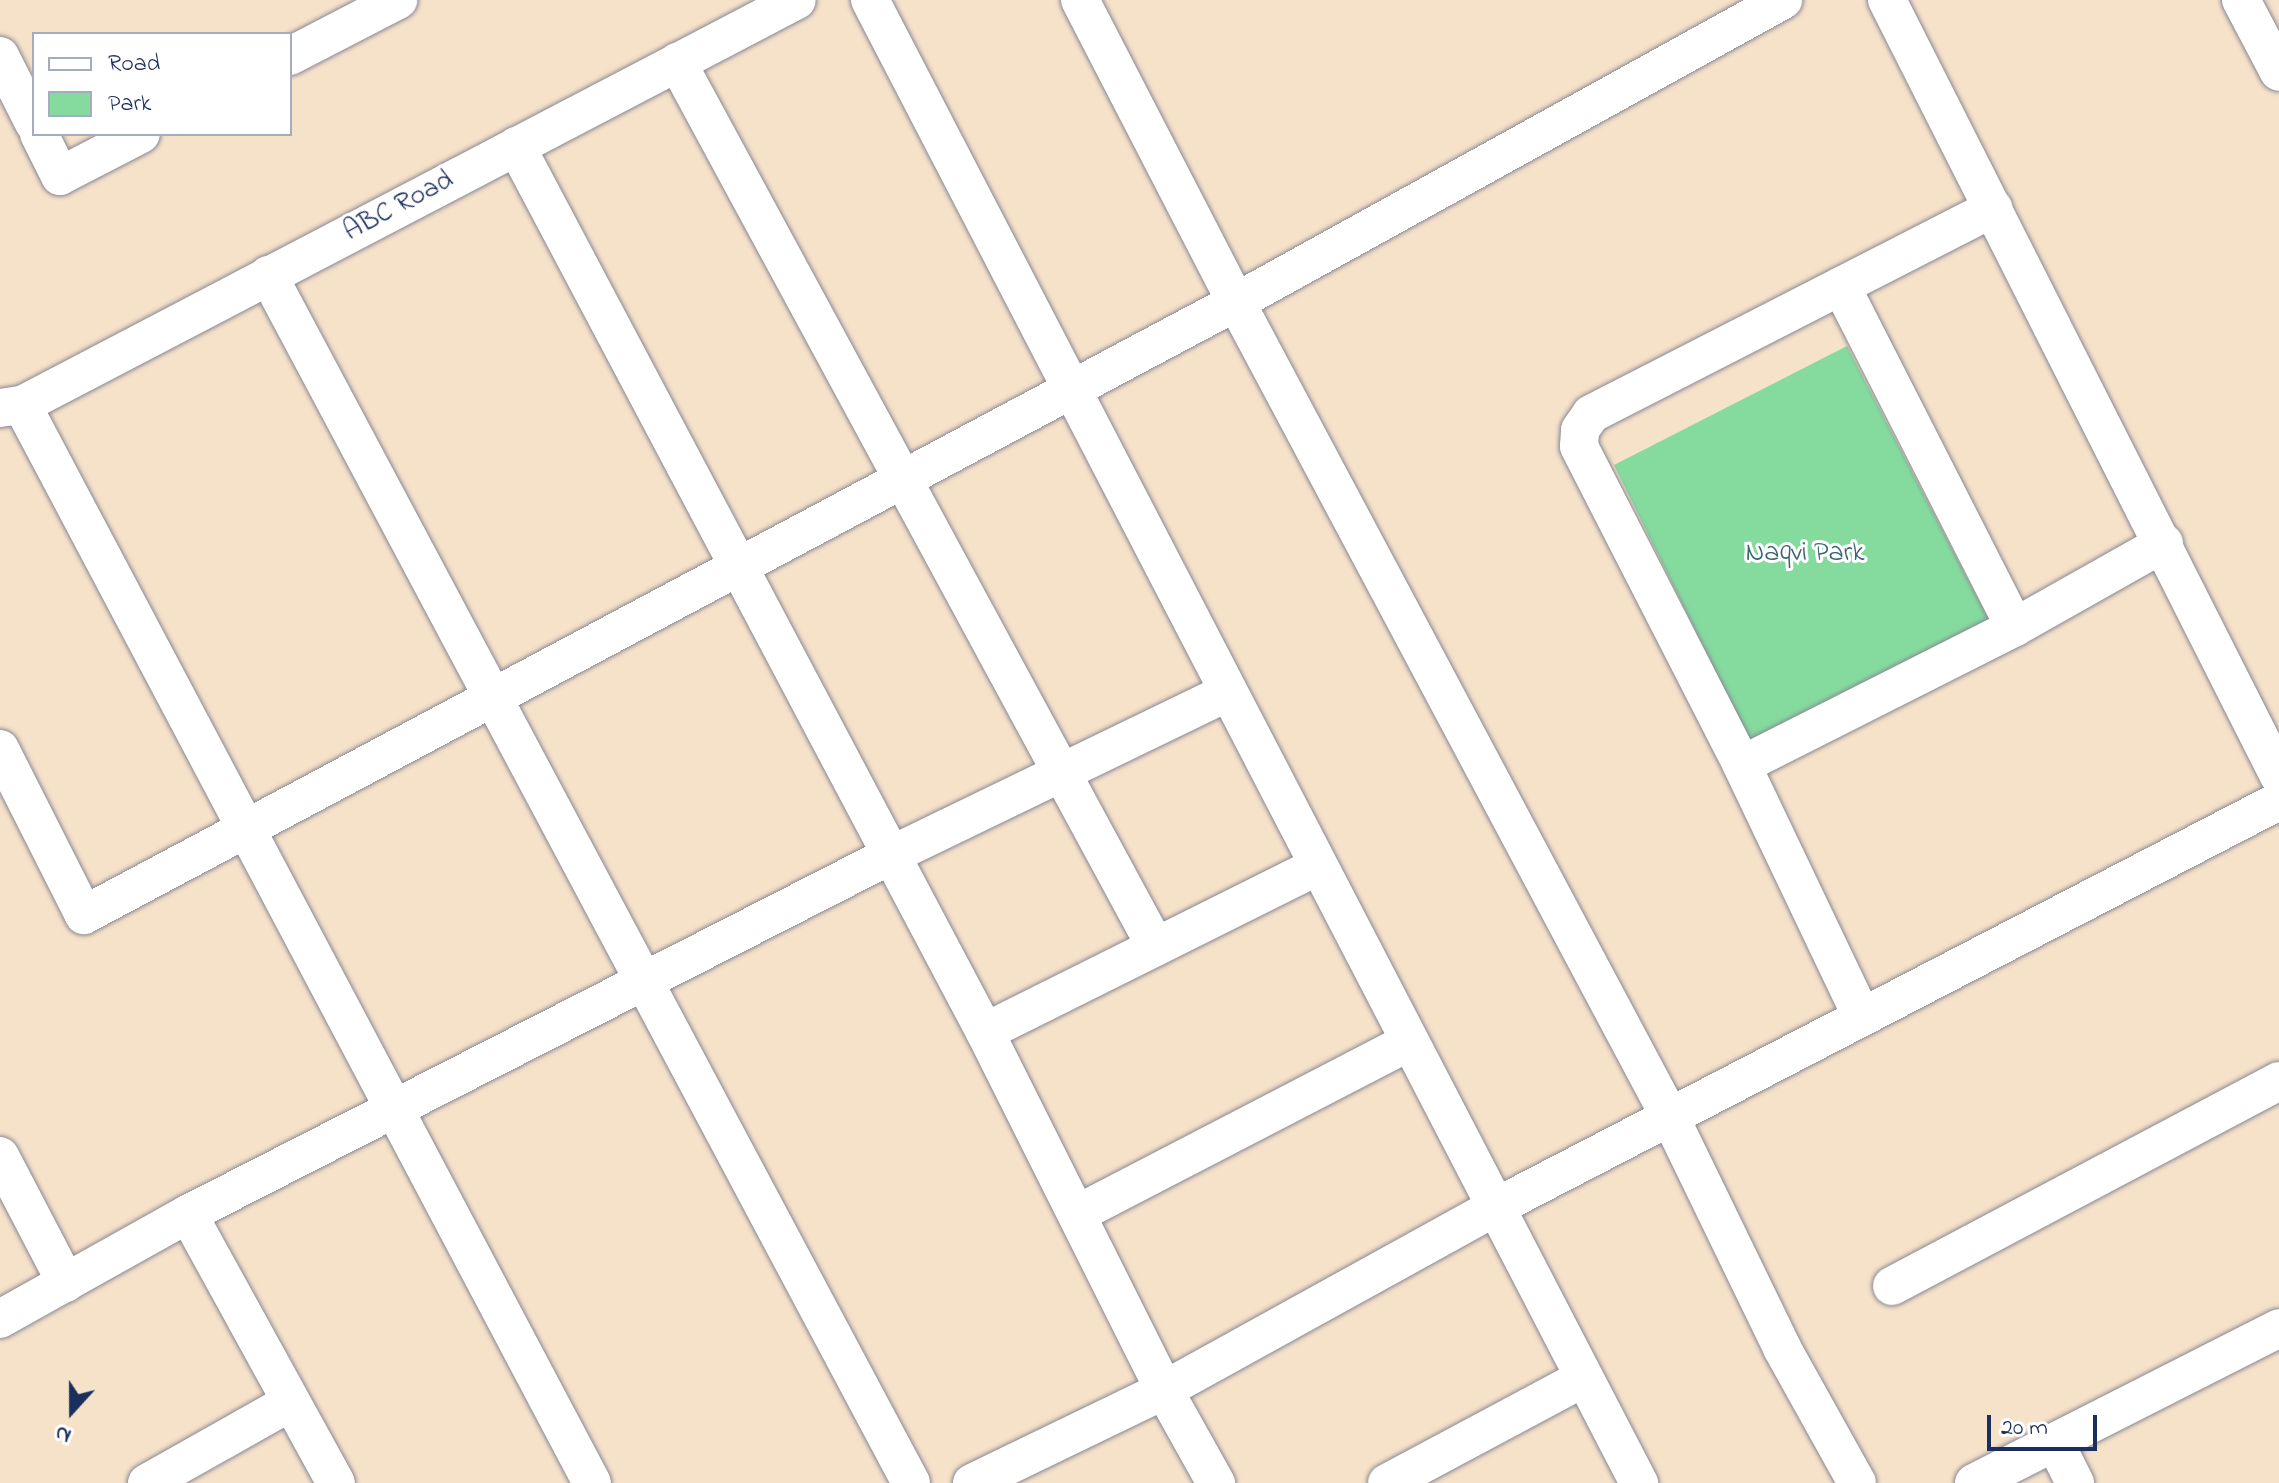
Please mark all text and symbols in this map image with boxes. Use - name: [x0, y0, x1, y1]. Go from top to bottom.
- legend: [32, 32, 292, 136]
- text: Road: [108, 47, 160, 82]
- text: Park: [108, 87, 151, 122]
- street label: ABC Road: [338, 164, 460, 250]
- park label: Naqvi Park: [1745, 537, 1865, 571]
- north arrow: [32, 1371, 112, 1451]
- scale bar: [1991, 1399, 2101, 1449]
- text: 20 m: [2001, 1411, 2048, 1446]
- text: N: [51, 1416, 76, 1451]

